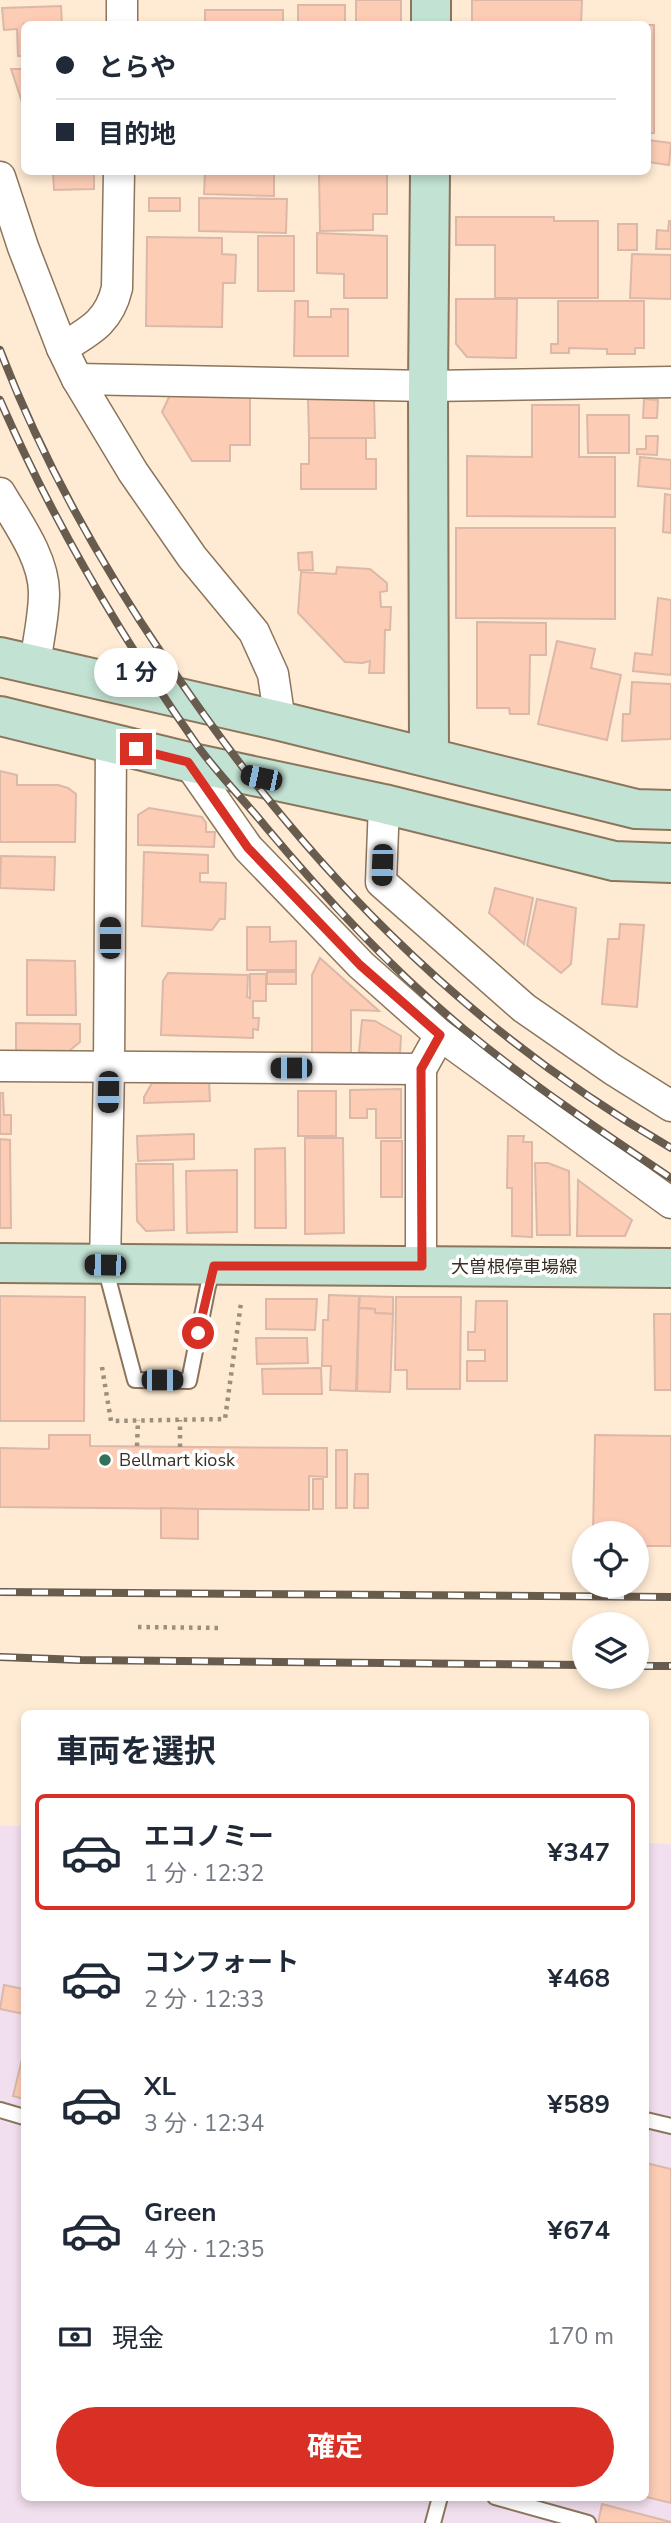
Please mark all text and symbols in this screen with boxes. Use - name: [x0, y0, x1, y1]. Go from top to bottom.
- text: とらや: [98, 50, 176, 85]
- text: 目的地: [98, 117, 176, 152]
- callout: 1 分: [94, 648, 178, 696]
- text: 1 分: [114, 657, 158, 688]
- route end: [120, 733, 152, 765]
- car: [239, 763, 284, 793]
- car: [371, 844, 394, 886]
- car: [100, 917, 121, 959]
- car: [271, 1058, 313, 1079]
- car: [98, 1071, 119, 1113]
- car: [84, 1254, 127, 1276]
- street label: 大曽根停車場線: [451, 1255, 577, 1279]
- route start: [182, 1317, 214, 1349]
- car: [142, 1370, 184, 1391]
- place label: Bellmart kiosk: [119, 1448, 236, 1472]
- marker: Bellmart kiosk: [97, 1452, 113, 1468]
- map controls: [572, 1521, 649, 1689]
- button: locate: [572, 1521, 649, 1598]
- button: layers: [572, 1612, 649, 1689]
- text: 車両を選択: [56, 1730, 216, 1773]
- text: エコノミー: [144, 1819, 274, 1854]
- icon: car: [60, 1821, 123, 1884]
- text: ¥347: [548, 1835, 610, 1870]
- text: 1 分 · 12:32: [144, 1858, 264, 1889]
- text: コンフォート: [144, 1945, 299, 1980]
- icon: car: [60, 1947, 123, 2010]
- text: ¥468: [548, 1961, 610, 1996]
- text: 2 分 · 12:33: [144, 1984, 264, 2015]
- text: XL: [144, 2069, 176, 2104]
- icon: car: [60, 2073, 123, 2136]
- text: ¥589: [548, 2087, 610, 2122]
- text: 3 分 · 12:34: [144, 2108, 264, 2139]
- text: Green: [144, 2195, 217, 2230]
- icon: car: [60, 2199, 123, 2262]
- text: ¥674: [548, 2213, 610, 2248]
- text: 4 分 · 12:35: [144, 2234, 264, 2265]
- icon: cash: [56, 2318, 94, 2356]
- text: 現金: [112, 2321, 164, 2356]
- text: 170 m: [547, 2321, 614, 2352]
- button: 確定: [56, 2407, 614, 2487]

